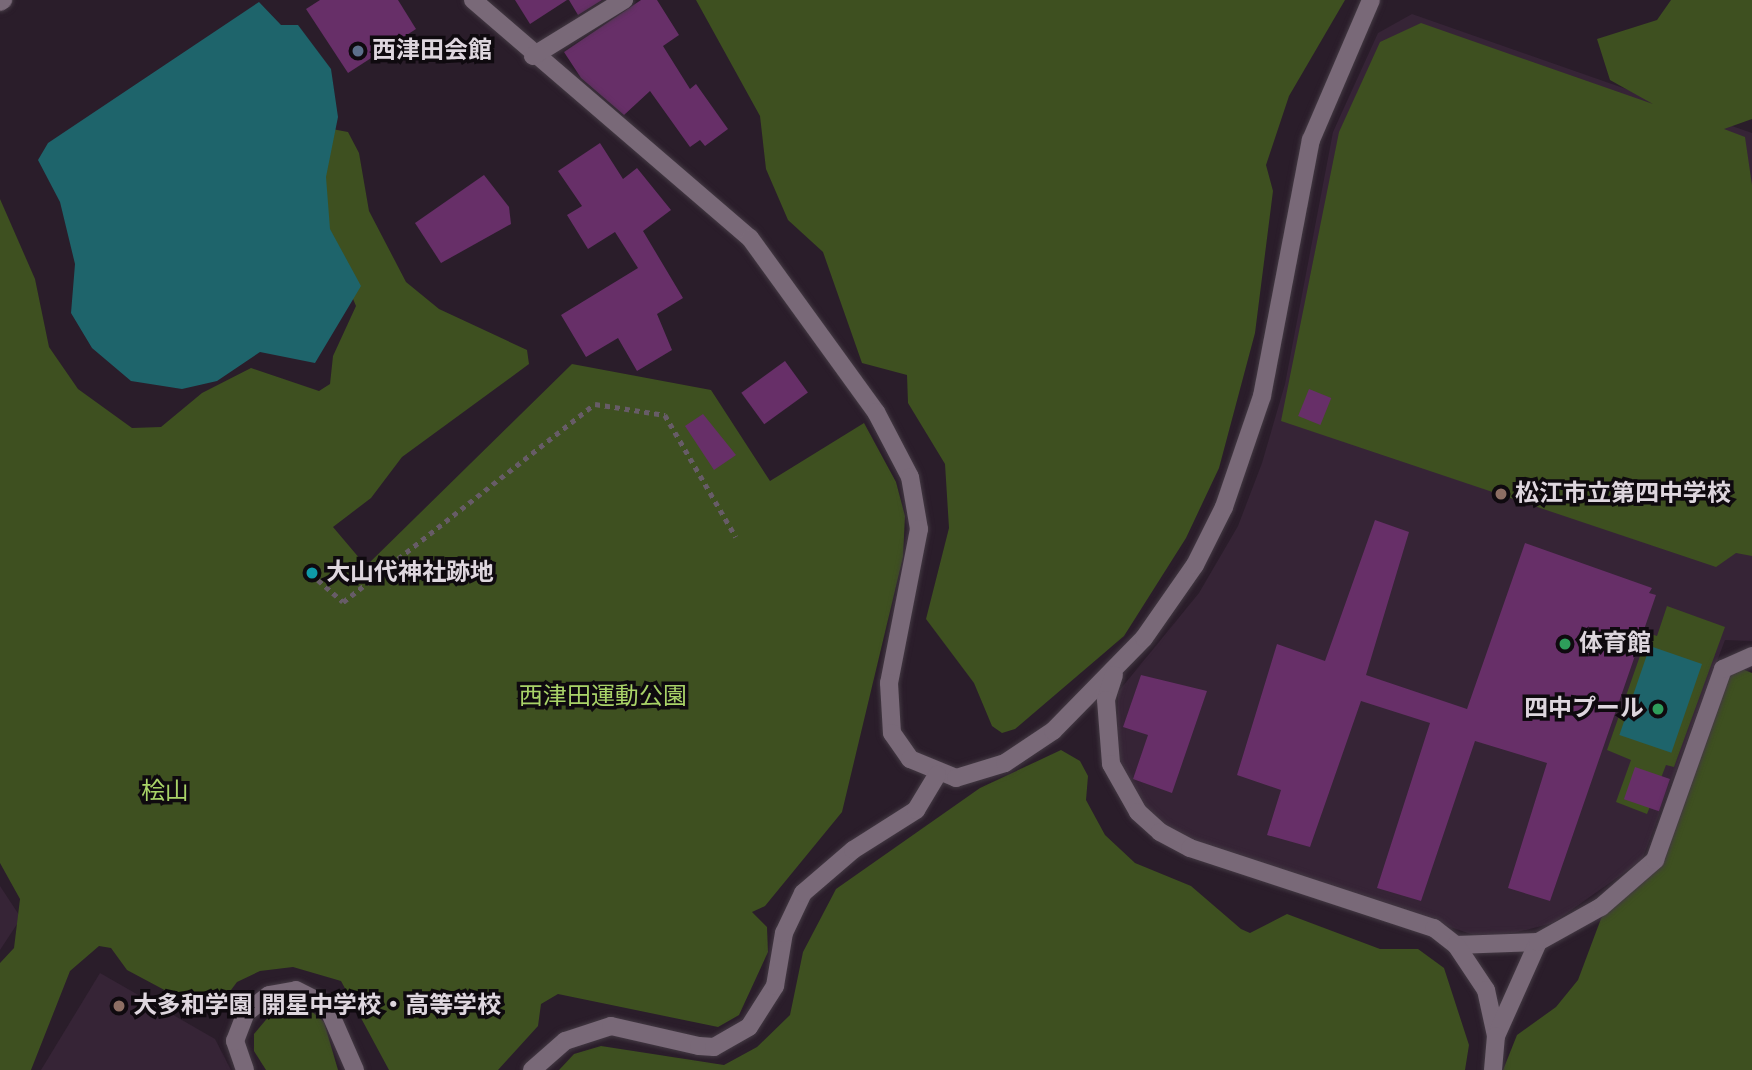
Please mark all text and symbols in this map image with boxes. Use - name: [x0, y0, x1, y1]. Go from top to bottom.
- place label: 西津田会館: [372, 37, 492, 65]
- marker: 西津田会館: [350, 43, 366, 59]
- place label: 松江市立第四中学校: [1515, 480, 1731, 508]
- marker: 松江市立第四中学校: [1493, 486, 1509, 502]
- place label: 大山代神社跡地: [326, 559, 494, 587]
- marker: 大山代神社跡地: [304, 565, 320, 581]
- place label: 体育館: [1579, 630, 1651, 658]
- marker: 体育館: [1557, 636, 1573, 652]
- park label: 西津田運動公園: [519, 683, 687, 711]
- place label: 四中プール: [1524, 695, 1644, 723]
- marker: 四中プール: [1650, 701, 1666, 717]
- park label: 桧山: [141, 778, 189, 806]
- place label: 大多和学園 開星中学校・高等学校: [133, 992, 501, 1020]
- marker: 大多和学園 開星中学校・高等学校: [111, 998, 127, 1014]

